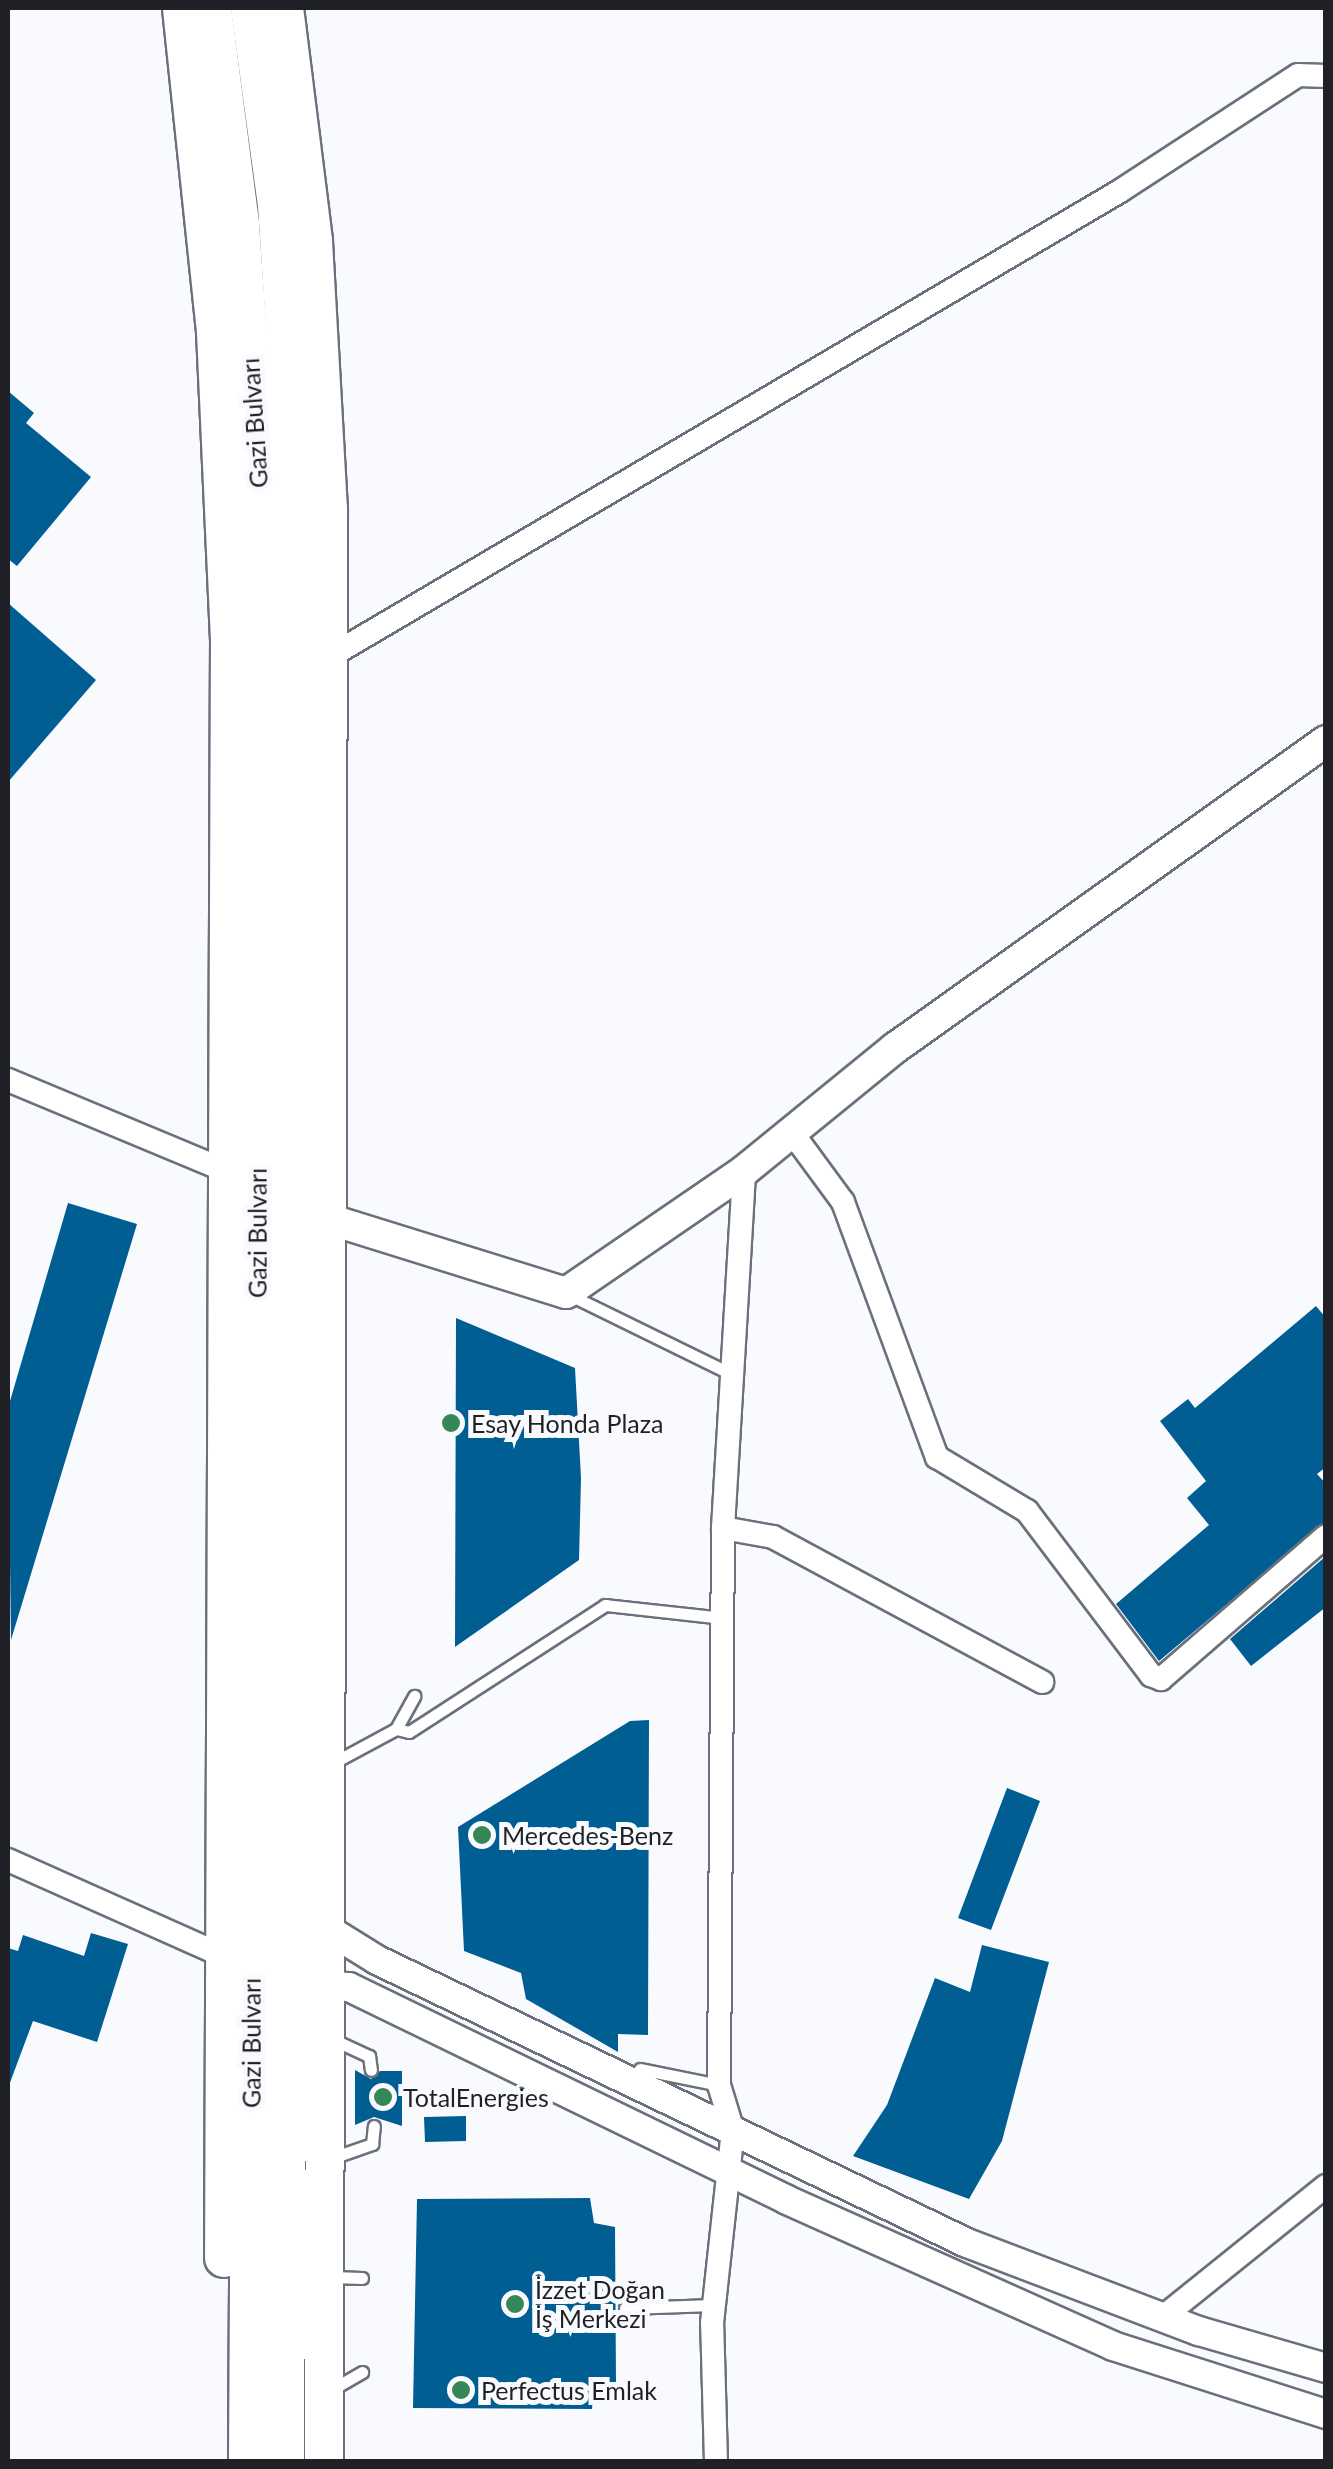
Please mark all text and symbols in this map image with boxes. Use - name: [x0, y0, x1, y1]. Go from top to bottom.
- street label: Gazi Bulvarı: [234, 357, 274, 489]
- street label: Gazi Bulvarı: [242, 1168, 272, 1298]
- place label: Esay Honda Plaza: [471, 1408, 664, 1438]
- marker: Esay Honda Plaza: [440, 1412, 462, 1434]
- place label: Mercedes-Benz: [502, 1820, 673, 1850]
- marker: Mercedes-Benz: [471, 1824, 493, 1846]
- street label: Gazi Bulvarı: [236, 1978, 266, 2108]
- place label: TotalEnergies: [403, 2082, 549, 2112]
- marker: TotalEnergies: [372, 2086, 394, 2108]
- place label: İzzet Doğan İş Merkezi: [535, 2275, 665, 2334]
- marker: İzzet Doğan İş Merkezi: [504, 2293, 526, 2315]
- place label: Perfectus Emlak: [481, 2375, 657, 2405]
- marker: Perfectus Emlak: [450, 2379, 472, 2401]

